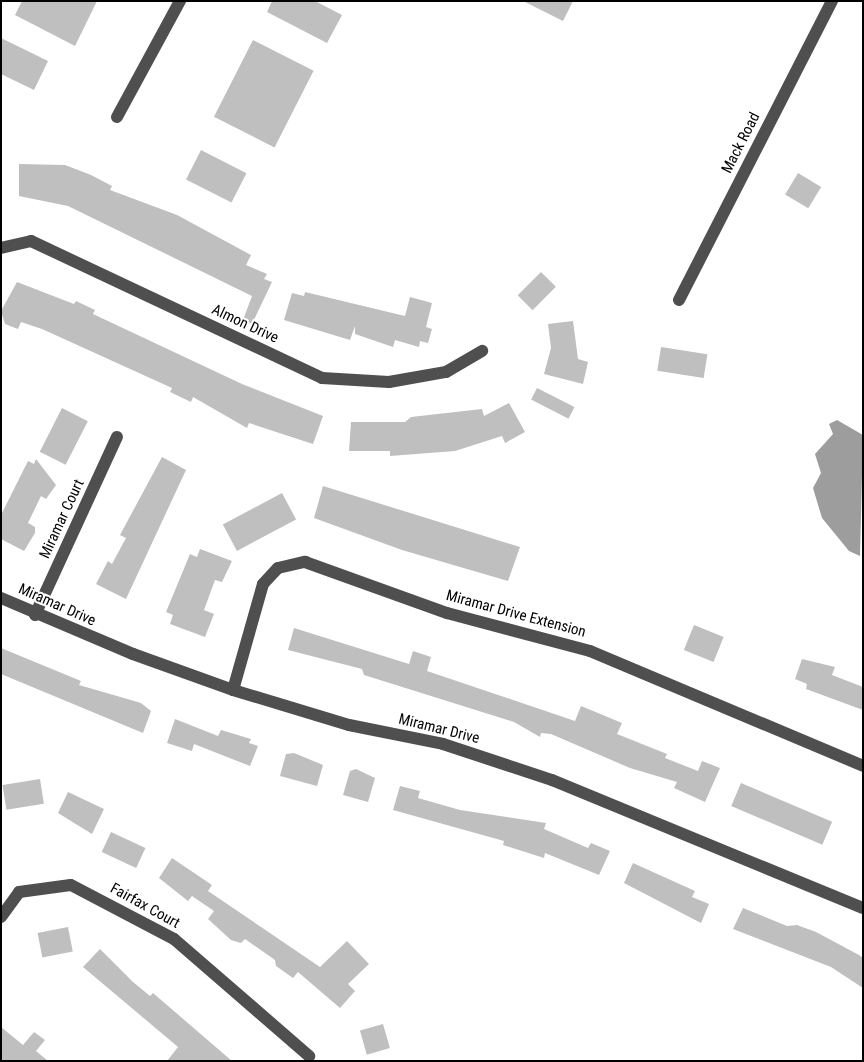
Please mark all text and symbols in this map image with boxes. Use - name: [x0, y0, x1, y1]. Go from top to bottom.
- street label: Mack Road: [718, 110, 764, 176]
- street label: Almon Drive: [209, 301, 281, 347]
- street label: Miramar Court: [36, 477, 88, 561]
- street label: Miramar Drive: [16, 580, 98, 630]
- street label: Miramar Drive Extension: [444, 587, 588, 641]
- street label: Miramar Drive: [397, 710, 481, 748]
- street label: Fairfax Court: [107, 879, 183, 933]

